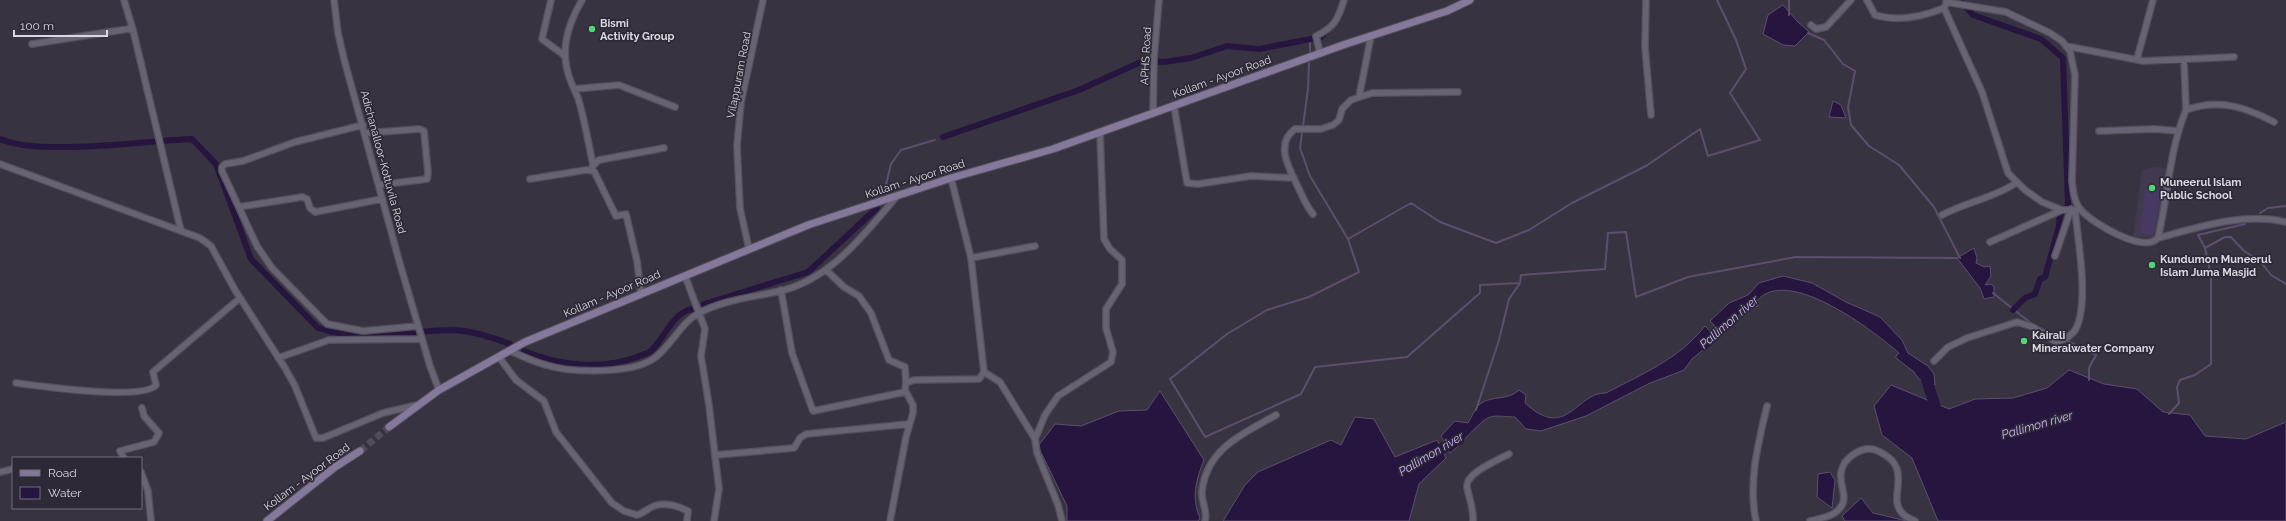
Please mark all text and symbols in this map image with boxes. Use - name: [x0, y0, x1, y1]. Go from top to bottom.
- scale bar: [14, 12, 107, 38]
- place label: Bismi Activity Group: [600, 17, 675, 43]
- text: 100 m: [20, 19, 54, 33]
- marker: Bismi Activity Group: [587, 24, 597, 34]
- street label: APHS Road: [1138, 26, 1154, 85]
- street label: Vilappuram Road: [724, 30, 754, 119]
- street label: Kollam - Ayoor Road: [1171, 53, 1273, 101]
- street label: Adichanalloor-Kottuvila Road: [358, 89, 408, 235]
- street label: Kollam - Ayoor Road: [864, 157, 967, 201]
- place label: Muneerul Islam Public School: [2160, 176, 2242, 202]
- marker: Muneerul Islam Public School: [2147, 183, 2157, 193]
- place label: Kundumon Muneerul Islam Juma Masjid: [2160, 253, 2272, 279]
- marker: Kundumon Muneerul Islam Juma Masjid: [2147, 260, 2157, 270]
- street label: Kollam - Ayoor Road: [562, 268, 663, 320]
- water label: Pallimon river: [1697, 292, 1762, 351]
- place label: Kairali Mineralwater Company: [2032, 329, 2154, 355]
- marker: Kairali Mineralwater Company: [2019, 336, 2029, 346]
- water label: Pallimon river: [2000, 408, 2075, 442]
- water label: Pallimon river: [1396, 429, 1467, 479]
- street label: Kollam - Ayoor Road: [262, 440, 353, 513]
- legend: [12, 457, 142, 509]
- text: Road: [48, 466, 77, 480]
- text: Water: [48, 486, 82, 500]

